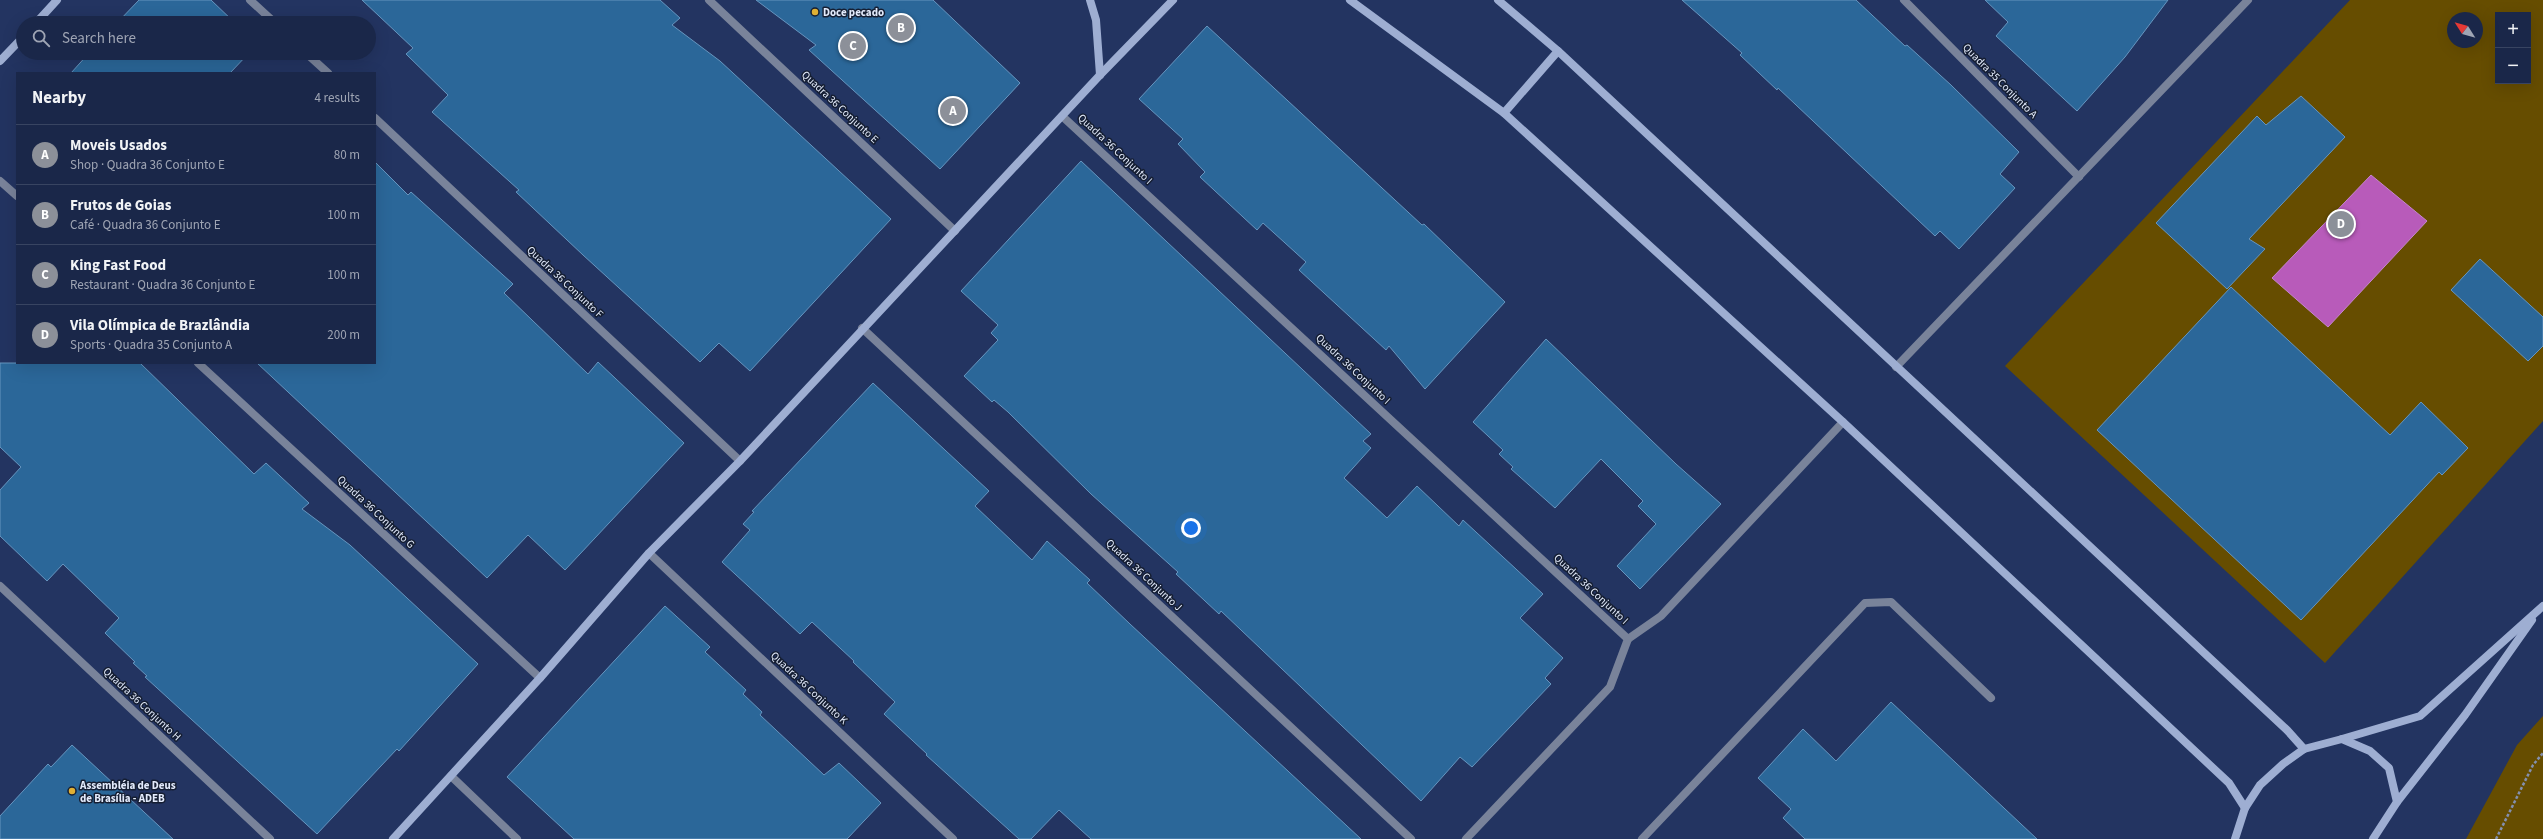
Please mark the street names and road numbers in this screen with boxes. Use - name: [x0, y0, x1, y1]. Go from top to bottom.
- street label: Quadra 35 Conjunto A: [1959, 40, 2041, 122]
- street label: Quadra 36 Conjunto E: [798, 67, 882, 147]
- street label: Quadra 36 Conjunto I: [1074, 110, 1156, 188]
- street label: Quadra 36 Conjunto F: [523, 243, 607, 322]
- street label: Quadra 36 Conjunto I: [1312, 330, 1394, 408]
- street label: Quadra 36 Conjunto G: [334, 472, 418, 552]
- street label: Quadra 36 Conjunto J: [1103, 536, 1185, 614]
- street label: Quadra 36 Conjunto I: [1550, 550, 1632, 628]
- street label: Quadra 36 Conjunto K: [767, 648, 851, 728]
- street label: Quadra 36 Conjunto H: [100, 664, 184, 744]

